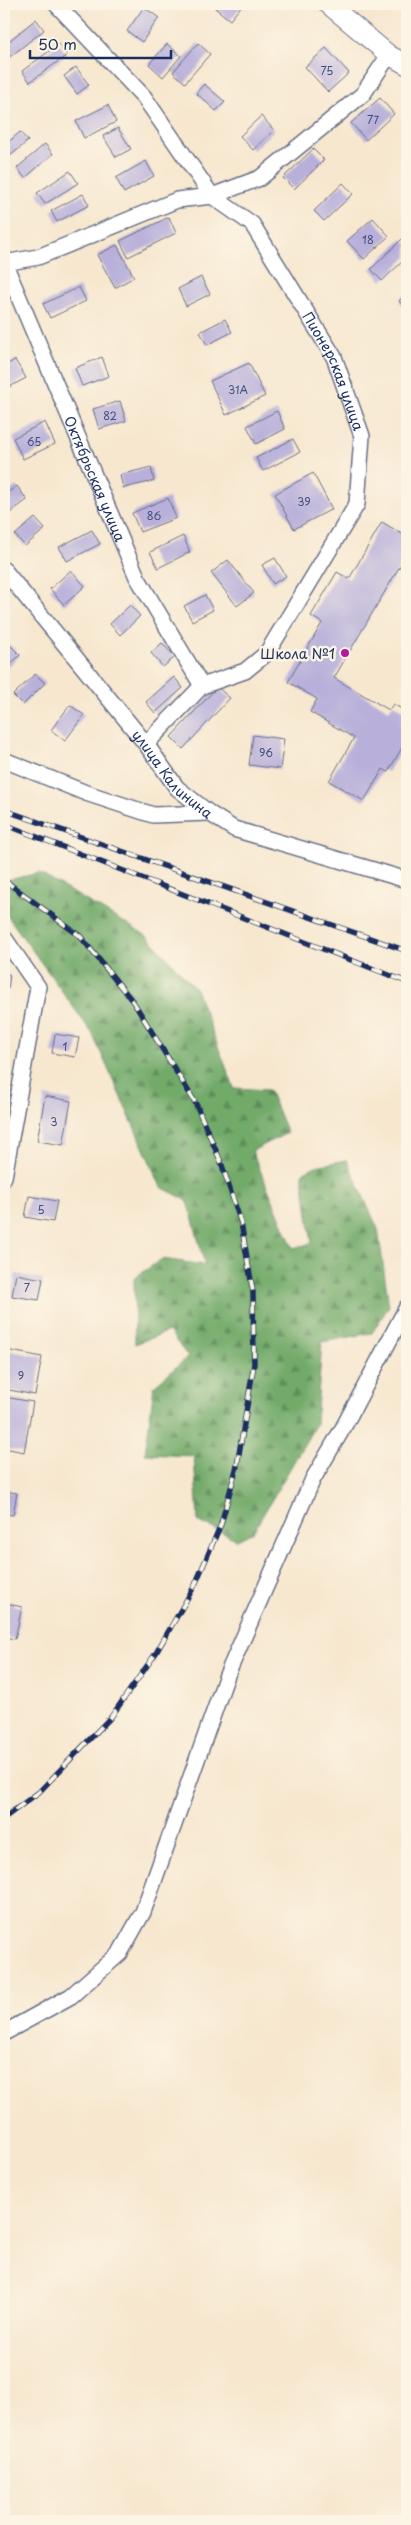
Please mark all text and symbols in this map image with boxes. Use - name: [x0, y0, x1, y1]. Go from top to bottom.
- scale bar: [30, 28, 171, 60]
- text: 50 m: [38, 32, 77, 55]
- house number: 75: [321, 62, 333, 79]
- house number: 77: [367, 111, 379, 128]
- house number: 18: [362, 231, 374, 248]
- street label: Пионерская улица: [298, 307, 370, 434]
- house number: 31А: [228, 381, 249, 398]
- house number: 82: [103, 407, 117, 424]
- street label: Октябрьская улица: [60, 412, 131, 545]
- house number: 65: [27, 433, 41, 450]
- house number: 39: [297, 493, 311, 510]
- house number: 86: [147, 507, 161, 524]
- place label: Школа №1: [260, 643, 335, 664]
- marker: Школа №1: [339, 647, 351, 659]
- street label: улица Калинина: [128, 725, 218, 823]
- house number: 96: [259, 744, 273, 761]
- house number: 1: [63, 1038, 68, 1055]
- house number: 3: [50, 1113, 58, 1130]
- house number: 5: [37, 1201, 45, 1218]
- house number: 7: [24, 1279, 30, 1296]
- house number: 9: [18, 1367, 24, 1384]

